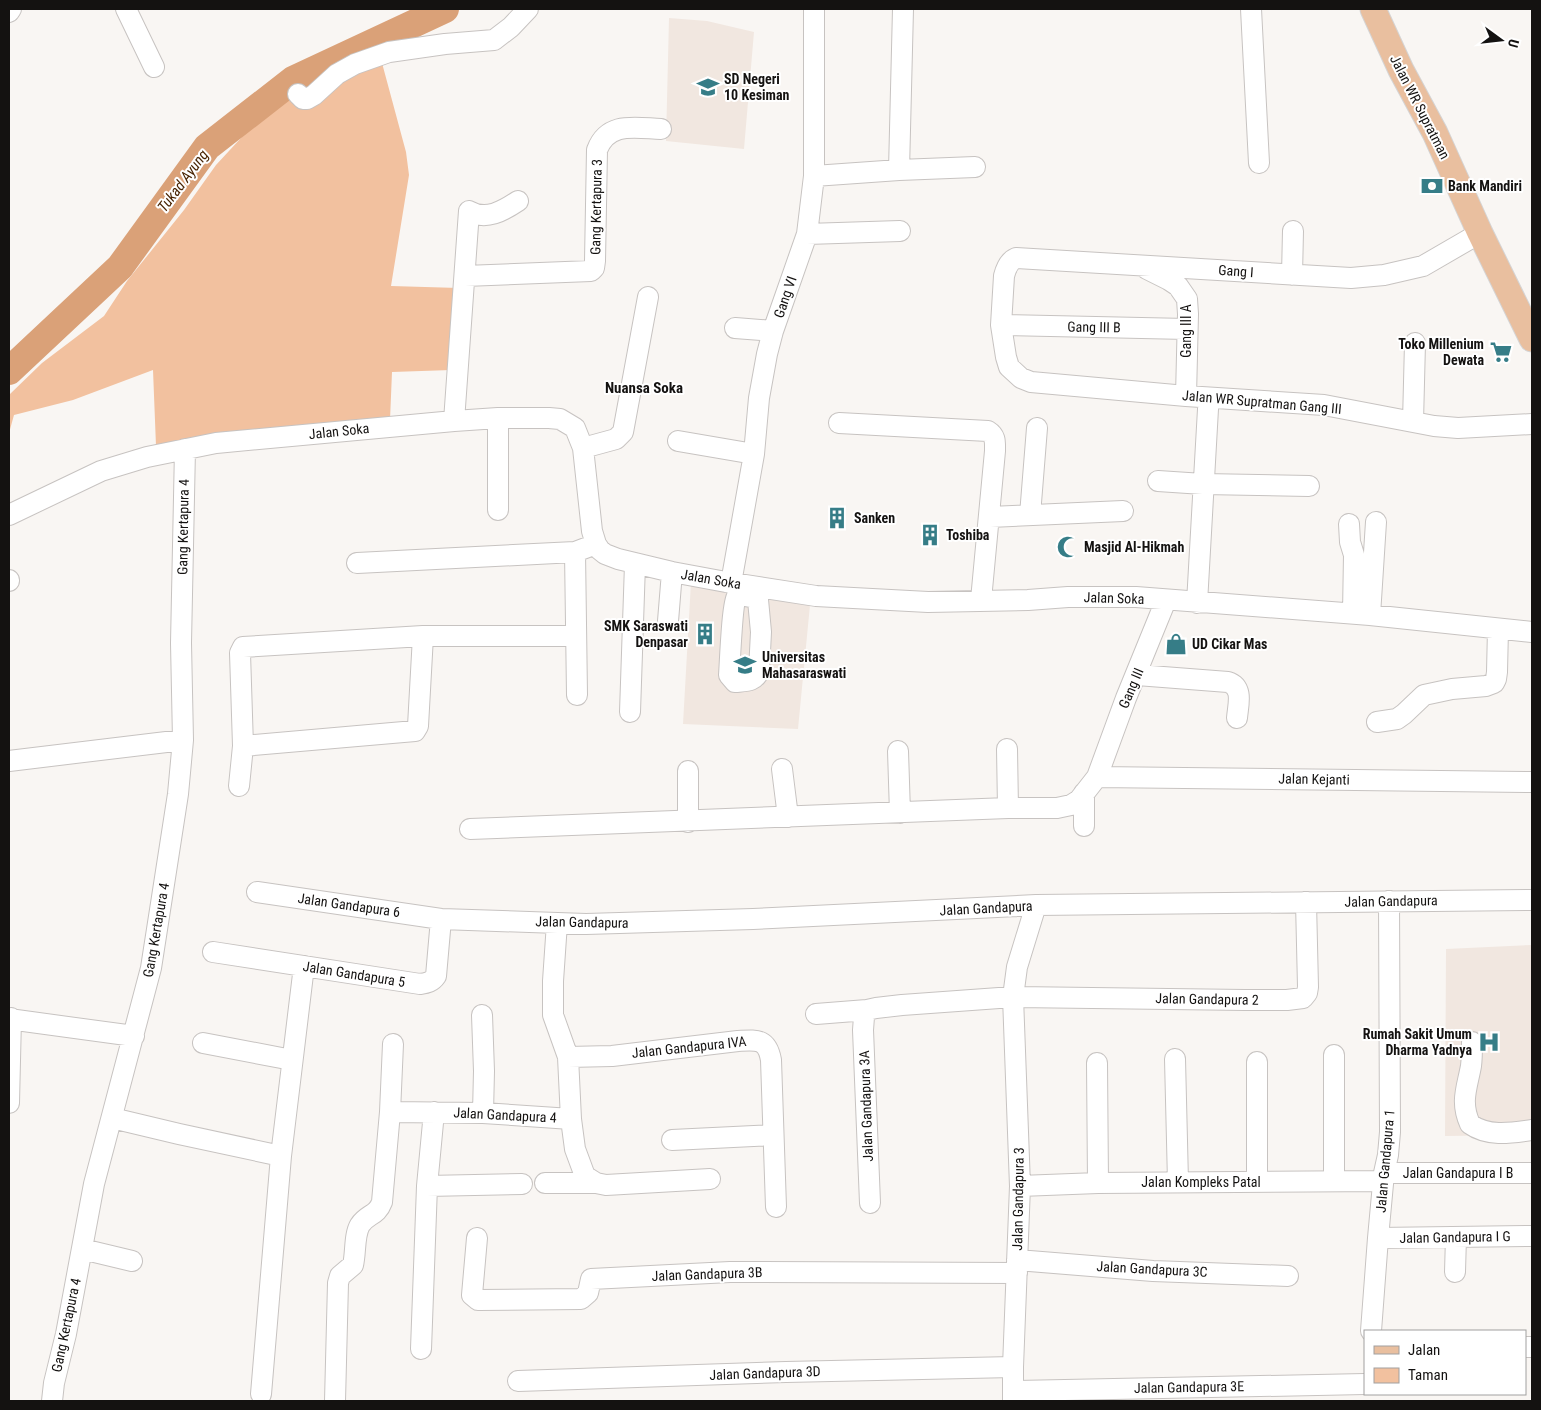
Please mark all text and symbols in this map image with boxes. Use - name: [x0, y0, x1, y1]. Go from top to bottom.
- north arrow: [1476, 15, 1526, 65]
- text: U: [1505, 37, 1522, 49]
- street label: Jalan WR Supratman: [1387, 52, 1453, 162]
- place label: SD Negeri 10 Kesiman: [724, 71, 790, 103]
- school or university icon: SD Negeri 10 Kesiman: [695, 74, 721, 100]
- water label: Tukad Ayung: [154, 146, 212, 216]
- street label: Gang Kertapura 3: [587, 159, 605, 255]
- bank icon: Bank Mandiri: [1419, 173, 1445, 199]
- place label: Bank Mandiri: [1448, 178, 1522, 194]
- street label: Gang I: [1218, 262, 1254, 280]
- street label: Gang VI: [770, 274, 800, 320]
- street label: Gang III A: [1178, 304, 1194, 358]
- street label: Gang III B: [1067, 319, 1121, 335]
- place label: Toko Millenium Dewata: [1398, 336, 1484, 368]
- supermarket icon: Toko Millenium Dewata: [1488, 339, 1514, 365]
- district label: Nuansa Soka: [605, 379, 683, 397]
- street label: Jalan WR Supratman Gang III: [1182, 387, 1342, 417]
- street label: Jalan Soka: [308, 420, 370, 442]
- street label: Gang Kertapura 4: [174, 479, 192, 575]
- building icon: Sanken: [824, 505, 850, 531]
- place label: Sanken: [854, 510, 895, 526]
- building icon: Toshiba: [917, 522, 943, 548]
- place label: Toshiba: [946, 527, 990, 543]
- mosque icon: Masjid Al-Hikmah: [1055, 534, 1081, 560]
- place label: Masjid Al-Hikmah: [1084, 539, 1184, 555]
- street label: Jalan Soka: [680, 566, 742, 592]
- street label: Jalan Soka: [1083, 589, 1145, 607]
- place label: SMK Saraswati Denpasar: [604, 618, 688, 650]
- building icon: SMK Saraswati Denpasar: [692, 621, 718, 647]
- shop icon: UD Cikar Mas: [1163, 631, 1189, 657]
- place label: UD Cikar Mas: [1192, 636, 1267, 652]
- place label: Universitas Mahasaraswati: [762, 649, 846, 681]
- school or university icon: Universitas Mahasaraswati: [732, 652, 758, 678]
- street label: Gang III: [1115, 665, 1147, 711]
- street label: Jalan Kejanti: [1278, 770, 1350, 788]
- street label: Gang Kertapura 4: [140, 881, 172, 979]
- street label: Jalan Gandapura 6: [297, 890, 401, 920]
- street label: Jalan Gandapura: [1344, 892, 1438, 910]
- street label: Jalan Gandapura: [939, 898, 1033, 918]
- street label: Jalan Gandapura: [535, 913, 629, 931]
- street label: Jalan Gandapura 5: [302, 958, 406, 990]
- street label: Jalan Gandapura 2: [1155, 990, 1259, 1008]
- place label: Rumah Sakit Umum Dharma Yadnya: [1363, 1026, 1472, 1058]
- hospital icon: Rumah Sakit Umum Dharma Yadnya: [1476, 1029, 1502, 1055]
- street label: Jalan Gandapura IVA: [631, 1033, 747, 1061]
- street label: Jalan Gandapura 3A: [856, 1050, 876, 1162]
- street label: Jalan Gandapura 4: [453, 1104, 557, 1126]
- street label: Jalan Gandapura 1: [1373, 1109, 1397, 1213]
- street label: Jalan Gandapura 3: [1009, 1147, 1027, 1251]
- street label: Jalan Gandapura I B: [1403, 1165, 1513, 1181]
- street label: Jalan Kompleks Patal: [1141, 1174, 1261, 1190]
- street label: Jalan Gandapura I G: [1399, 1228, 1511, 1246]
- street label: Jalan Gandapura 3C: [1096, 1258, 1208, 1280]
- street label: Jalan Gandapura 3B: [651, 1264, 763, 1284]
- street label: Gang Kertapura 4: [48, 1276, 84, 1374]
- legend: [1364, 1330, 1526, 1395]
- text: Jalan: [1408, 1341, 1440, 1359]
- street label: Jalan Gandapura 3D: [709, 1363, 821, 1383]
- text: Taman: [1408, 1366, 1448, 1384]
- street label: Jalan Gandapura 3E: [1134, 1378, 1244, 1396]

